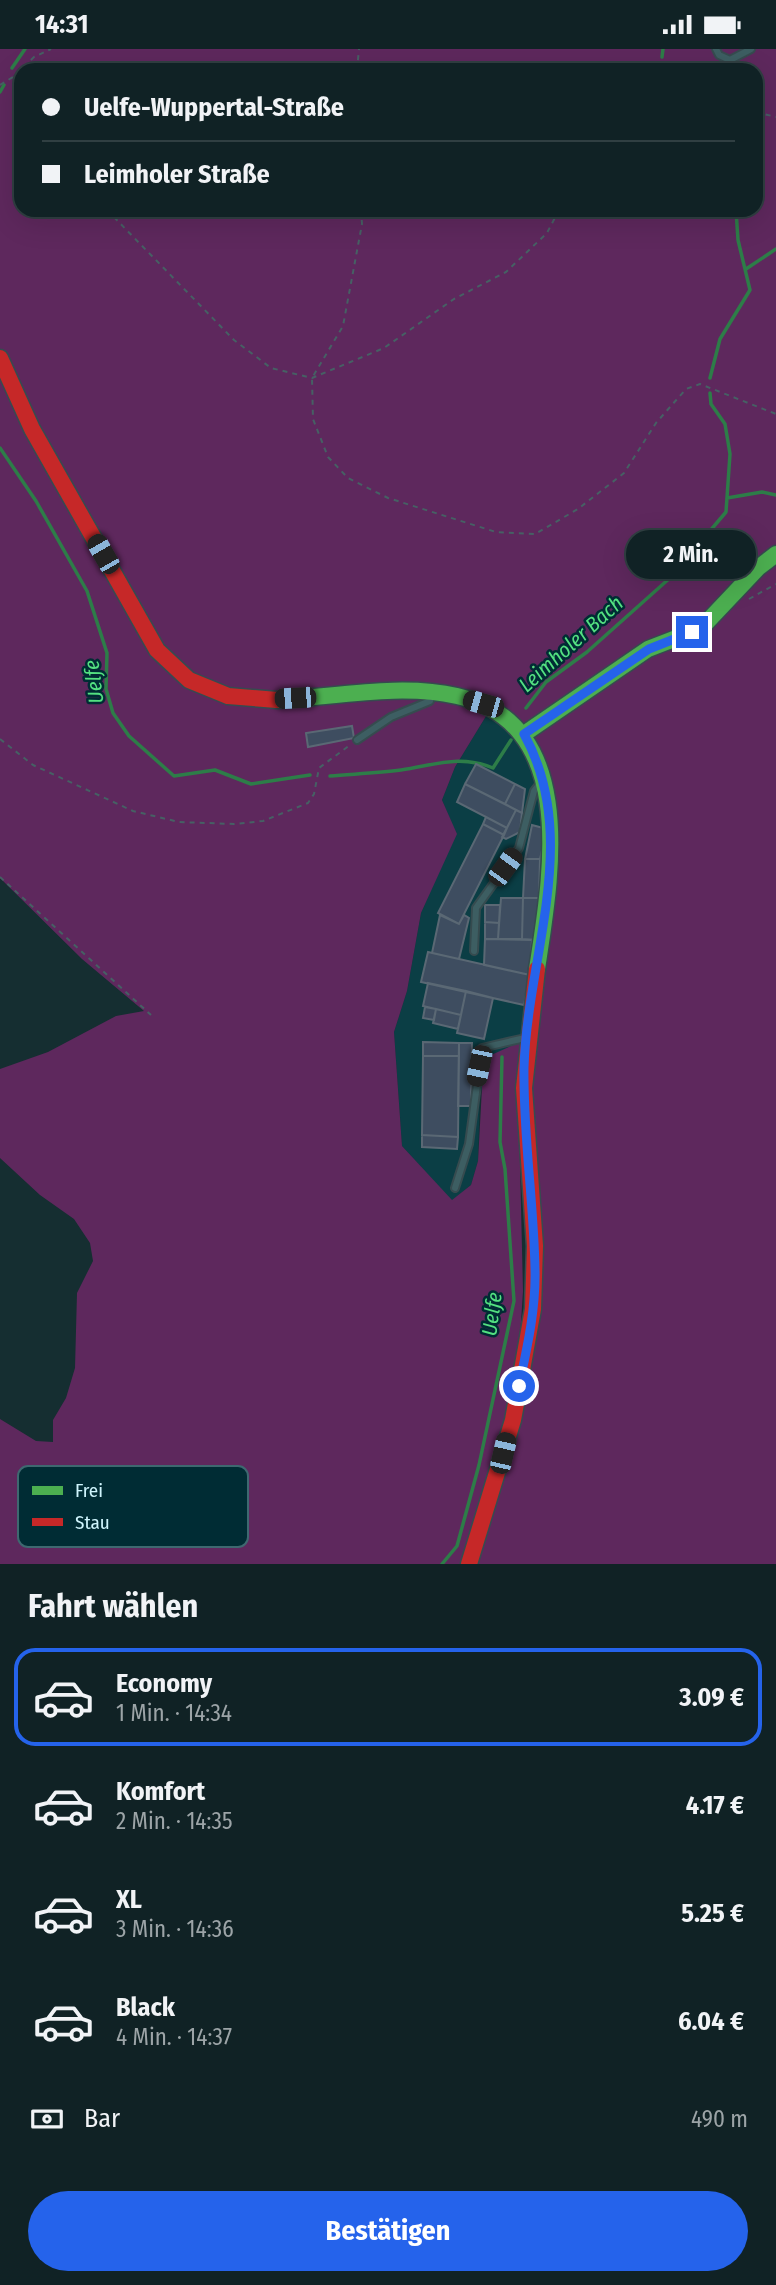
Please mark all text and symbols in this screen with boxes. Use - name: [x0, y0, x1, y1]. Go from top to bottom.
- text: 14:31: [35, 9, 89, 40]
- text: Uelfe-Wuppertal-Straße: [84, 92, 344, 123]
- text: Leimholer Straße: [84, 159, 270, 190]
- car: [84, 531, 123, 577]
- callout: 2 Min.: [627, 531, 757, 579]
- text: 2 Min.: [663, 540, 719, 568]
- water label: Leimholer Bach: [513, 590, 629, 698]
- route end: [676, 616, 708, 648]
- water label: Uelfe: [78, 659, 110, 705]
- car: [274, 686, 317, 710]
- car: [460, 688, 507, 720]
- car: [485, 844, 526, 890]
- car: [465, 1043, 494, 1089]
- water label: Uelfe: [476, 1290, 508, 1337]
- route start: [503, 1370, 535, 1402]
- car: [489, 1430, 518, 1476]
- legend: [18, 1466, 248, 1547]
- text: Frei: [75, 1479, 103, 1502]
- text: Stau: [75, 1511, 110, 1534]
- text: Fahrt wählen: [28, 1587, 198, 1625]
- icon: car: [32, 1666, 95, 1729]
- text: Economy: [116, 1668, 212, 1699]
- text: 3.09 €: [679, 1682, 744, 1713]
- text: 1 Min. · 14:34: [116, 1699, 232, 1727]
- icon: car: [32, 1774, 95, 1837]
- text: Komfort: [116, 1776, 205, 1807]
- text: 4.17 €: [686, 1790, 744, 1821]
- text: 2 Min. · 14:35: [116, 1807, 233, 1835]
- icon: car: [32, 1882, 95, 1945]
- text: XL: [116, 1884, 142, 1915]
- text: 5.25 €: [681, 1898, 744, 1929]
- text: 3 Min. · 14:36: [116, 1915, 234, 1943]
- icon: car: [32, 1990, 95, 2053]
- text: Black: [116, 1992, 175, 2023]
- text: 6.04 €: [678, 2006, 744, 2037]
- text: 4 Min. · 14:37: [116, 2023, 232, 2051]
- icon: cash: [28, 2100, 66, 2138]
- text: Bar: [84, 2103, 120, 2134]
- text: 490 m: [691, 2105, 748, 2133]
- button: Bestätigen: [28, 2191, 748, 2271]

